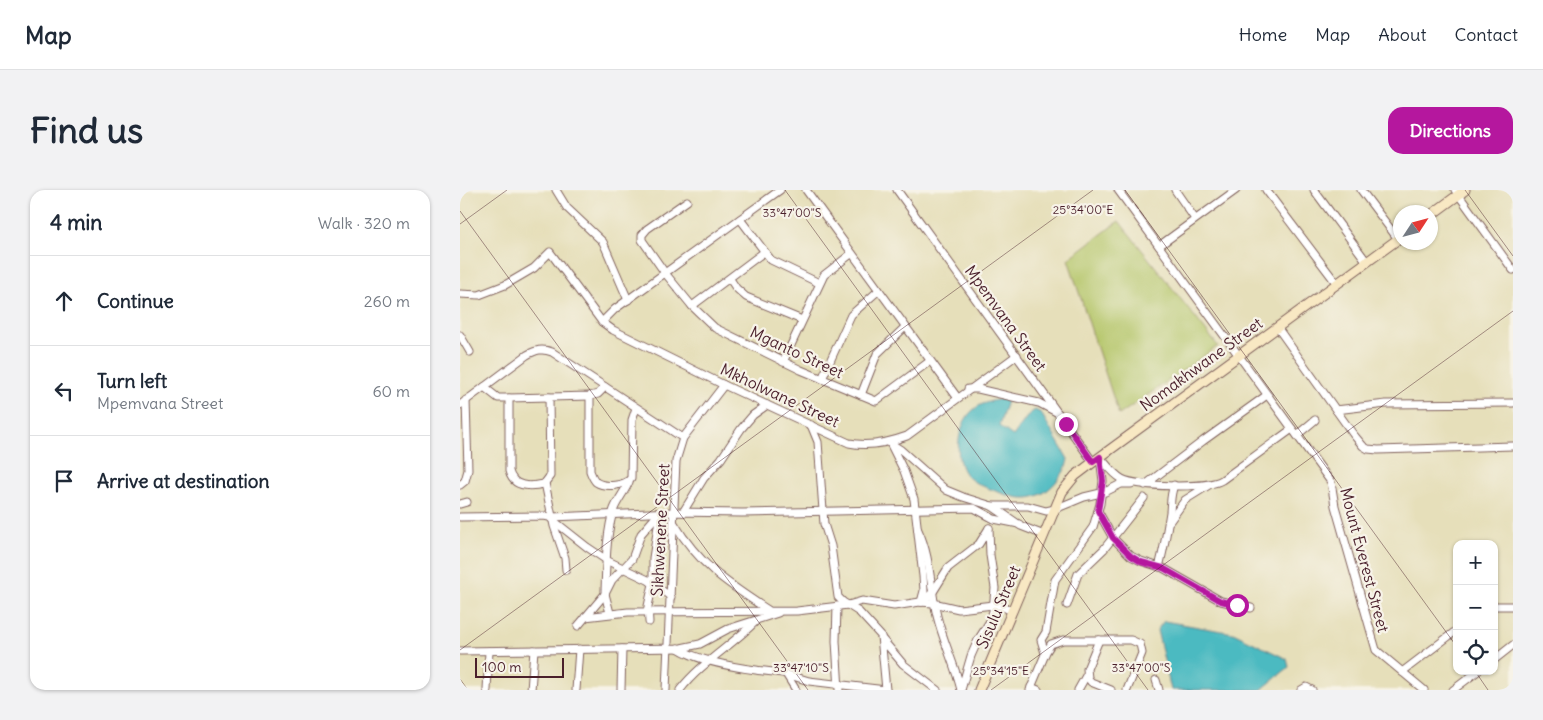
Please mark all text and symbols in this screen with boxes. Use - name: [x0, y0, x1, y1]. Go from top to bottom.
- text: Map: [25, 20, 72, 50]
- text: Home: [1239, 23, 1287, 46]
- text: Map: [1315, 23, 1350, 46]
- text: About: [1378, 23, 1426, 46]
- text: Contact: [1454, 23, 1518, 46]
- button: Directions: [1388, 107, 1513, 154]
- text: Find us: [30, 108, 143, 152]
- text: 25°34'00"E: [1053, 202, 1113, 217]
- text: 33°47'00"S: [763, 205, 822, 220]
- north arrow: [1393, 205, 1438, 250]
- text: 4 min: [50, 209, 102, 236]
- text: Walk · 320 m: [318, 213, 410, 233]
- street label: Mpemvana Street: [961, 261, 1052, 375]
- icon: ahead: [50, 287, 78, 315]
- text: Continue: [97, 289, 174, 313]
- text: 260 m: [364, 291, 410, 311]
- street label: Nomakhwane Street: [1136, 313, 1267, 415]
- street label: Mganto Street: [747, 322, 848, 383]
- street label: Mkholwane Street: [717, 359, 843, 432]
- text: Turn left: [97, 369, 167, 393]
- icon: left: [50, 377, 78, 405]
- text: 60 m: [372, 381, 410, 401]
- text: Mpemvana Street: [97, 393, 223, 413]
- route end: [1055, 413, 1078, 436]
- street label: Sikhwenene Street: [647, 462, 674, 597]
- icon: arrive: [50, 467, 78, 495]
- text: Arrive at destination: [97, 469, 270, 493]
- street label: Mount Everest Street: [1336, 485, 1394, 635]
- map controls: [1453, 540, 1498, 675]
- button: +: [1453, 540, 1498, 585]
- street label: Sisulu Street: [971, 562, 1025, 652]
- button: −: [1453, 585, 1498, 630]
- route start: [1226, 594, 1249, 617]
- button: locate: [1453, 630, 1498, 675]
- scale bar: [475, 655, 564, 678]
- text: 100 m: [482, 658, 522, 676]
- text: 33°47'10"S: [773, 660, 829, 675]
- text: 33°47'00"S: [1112, 660, 1171, 675]
- text: 25°34'15"E: [973, 663, 1029, 678]

